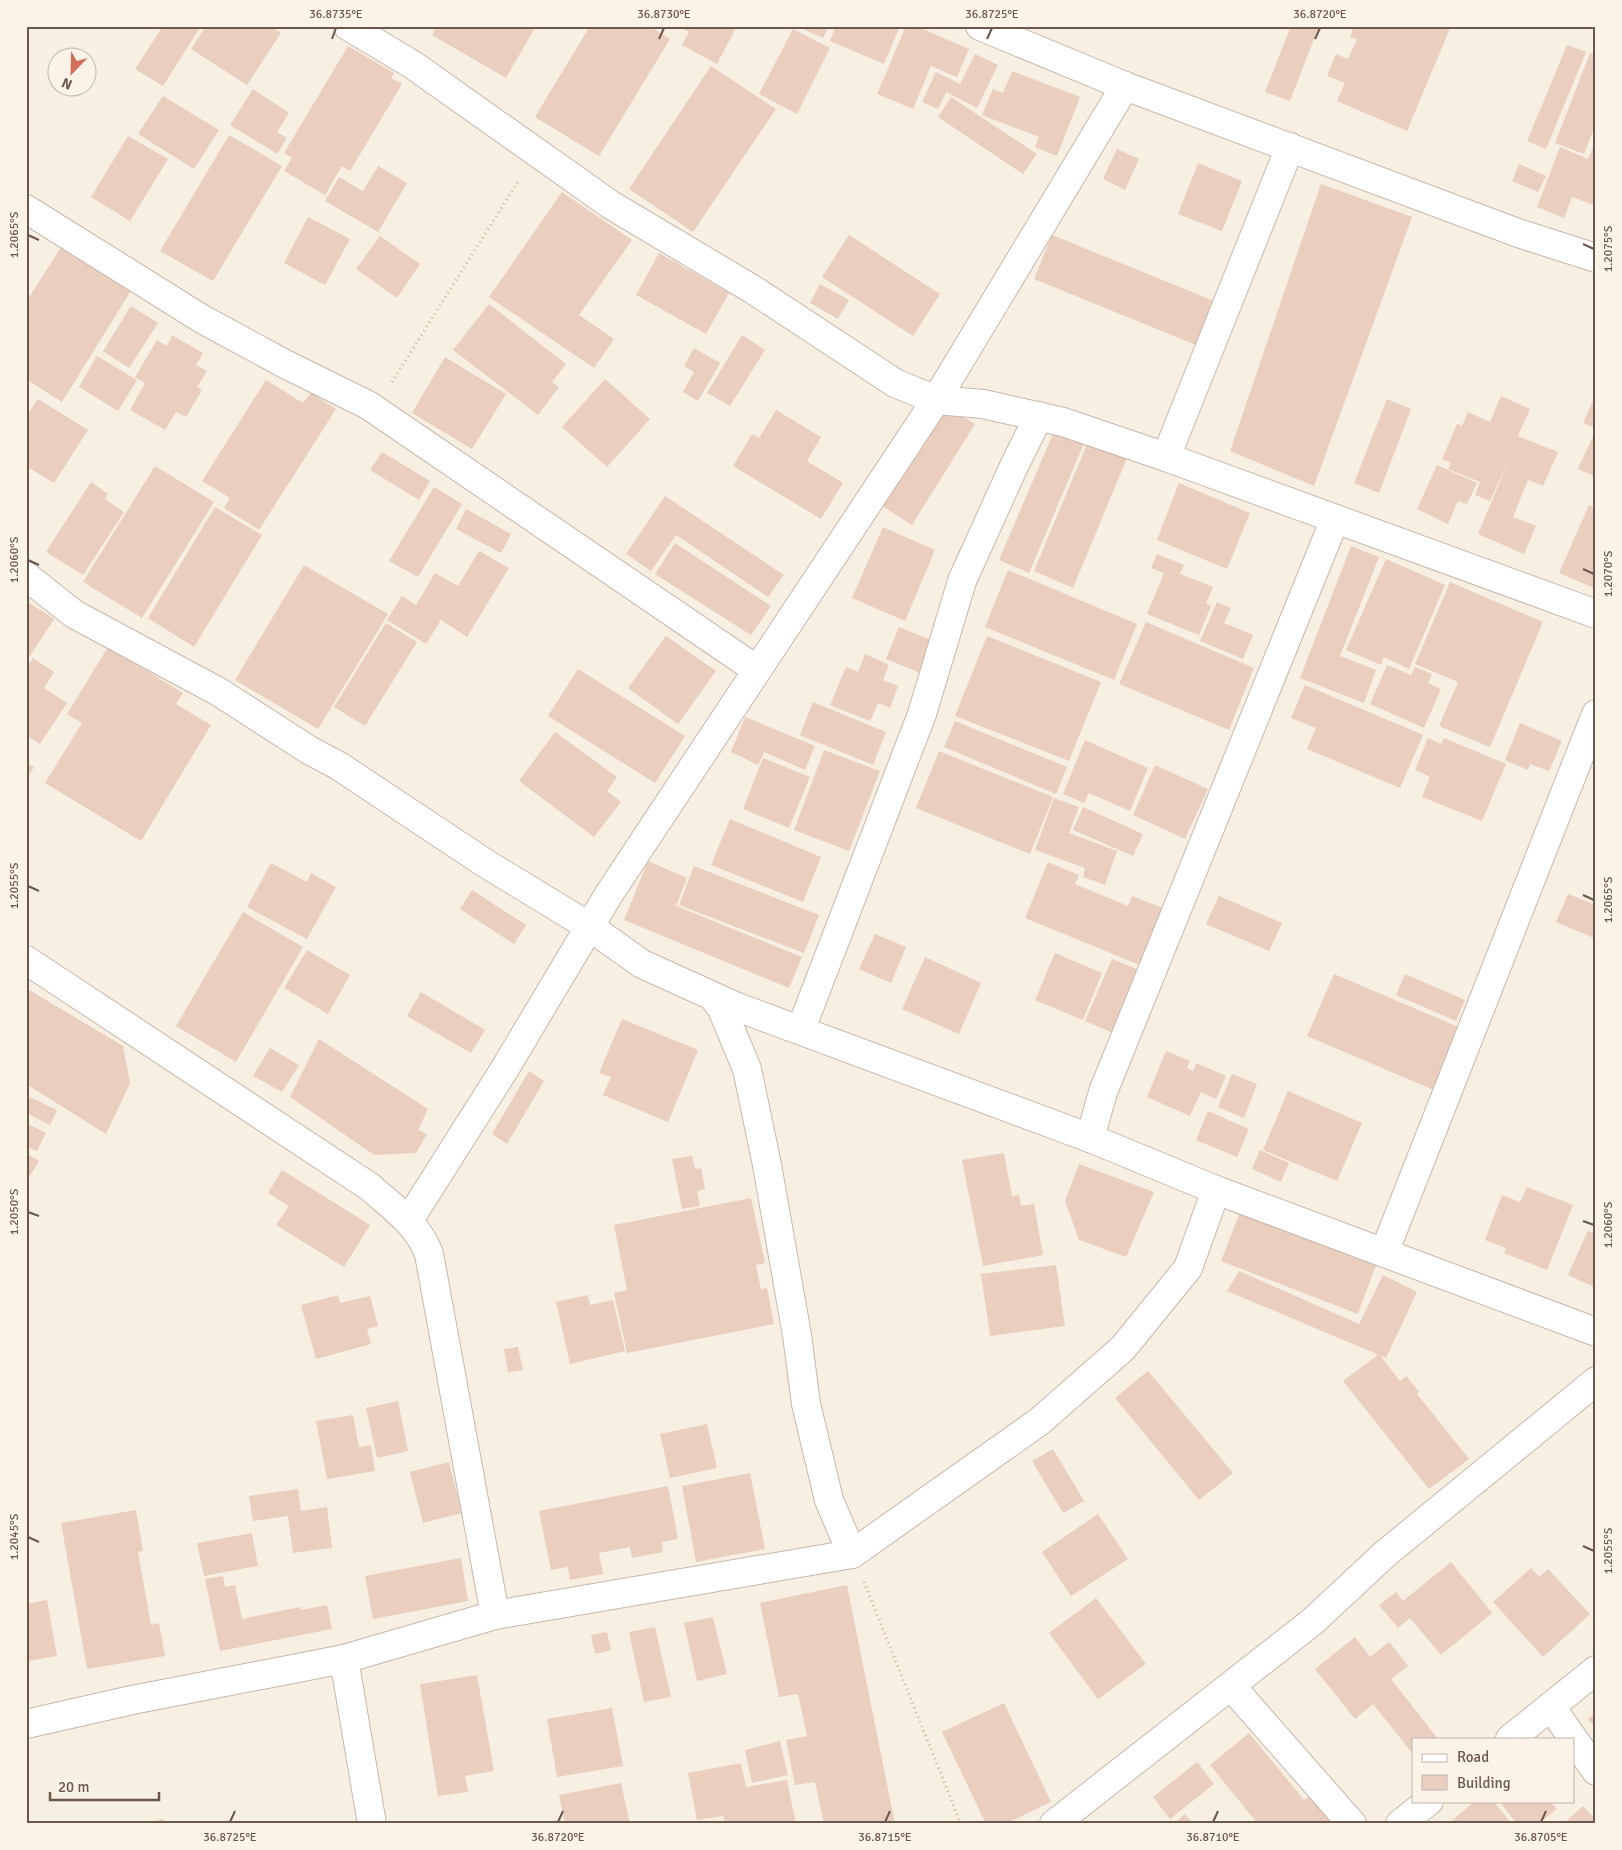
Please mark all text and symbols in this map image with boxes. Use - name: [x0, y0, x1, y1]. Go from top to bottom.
- text: 36.8735°E: [309, 7, 363, 22]
- text: 36.8730°E: [637, 7, 691, 22]
- text: 36.8725°E: [965, 7, 1019, 22]
- text: 36.8720°E: [1293, 7, 1347, 22]
- north arrow: [48, 48, 98, 98]
- text: N: [59, 74, 75, 93]
- text: 1.2065°S: [7, 211, 22, 258]
- text: 1.2075°S: [1601, 225, 1616, 272]
- text: 1.2060°S: [7, 536, 22, 583]
- text: 1.2070°S: [1601, 550, 1616, 597]
- text: 1.2055°S: [7, 862, 22, 909]
- text: 1.2065°S: [1601, 876, 1616, 923]
- text: 1.2050°S: [7, 1188, 22, 1235]
- text: 1.2060°S: [1601, 1201, 1616, 1248]
- text: 1.2045°S: [7, 1513, 22, 1560]
- text: 1.2055°S: [1601, 1527, 1616, 1574]
- legend: [1412, 1738, 1574, 1802]
- text: Road: [1457, 1748, 1489, 1766]
- scale bar: [50, 1770, 159, 1802]
- text: Building: [1457, 1774, 1511, 1792]
- text: 20 m: [58, 1778, 89, 1796]
- text: 36.8725°E: [203, 1830, 257, 1845]
- text: 36.8720°E: [531, 1830, 585, 1845]
- text: 36.8715°E: [858, 1830, 912, 1845]
- text: 36.8710°E: [1186, 1830, 1240, 1845]
- text: 36.8705°E: [1514, 1830, 1568, 1845]

